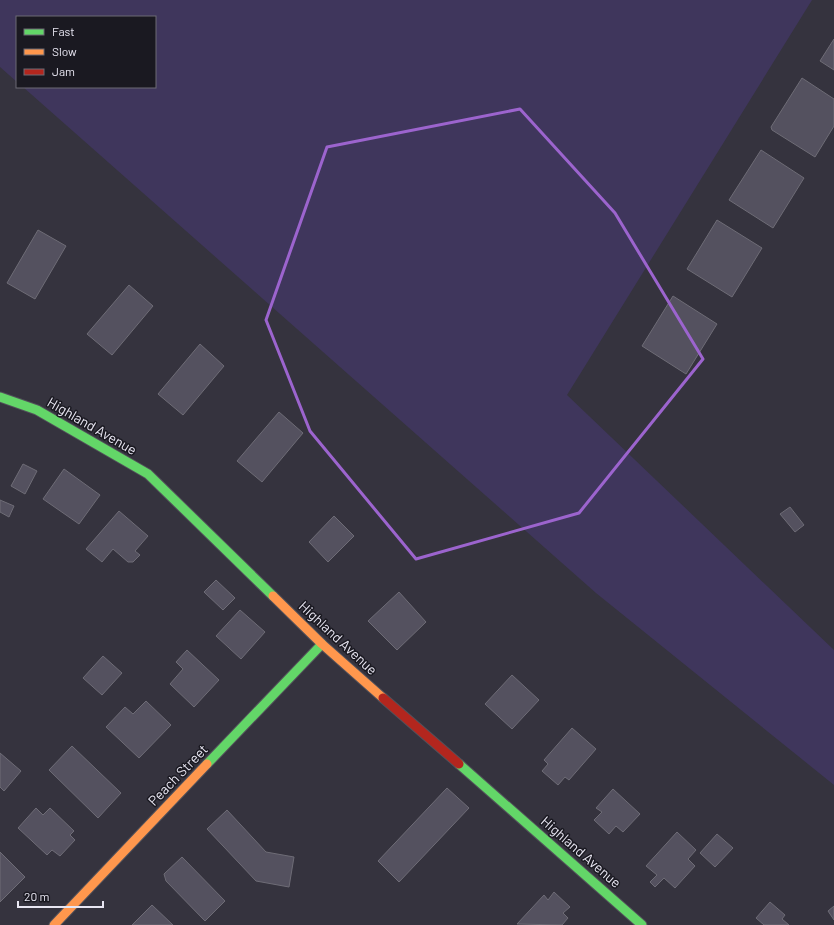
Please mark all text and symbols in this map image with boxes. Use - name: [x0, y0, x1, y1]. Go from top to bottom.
- legend: [16, 16, 156, 88]
- text: Fast: [52, 24, 75, 38]
- text: Slow: [52, 44, 77, 58]
- text: Jam: [52, 64, 75, 78]
- street label: Highland Avenue: [44, 393, 140, 458]
- street label: Highland Avenue: [296, 597, 381, 678]
- street label: Peach Street: [144, 741, 211, 809]
- street label: Highland Avenue: [538, 812, 625, 891]
- scale bar: [18, 883, 103, 909]
- text: 20 m: [24, 889, 50, 903]

